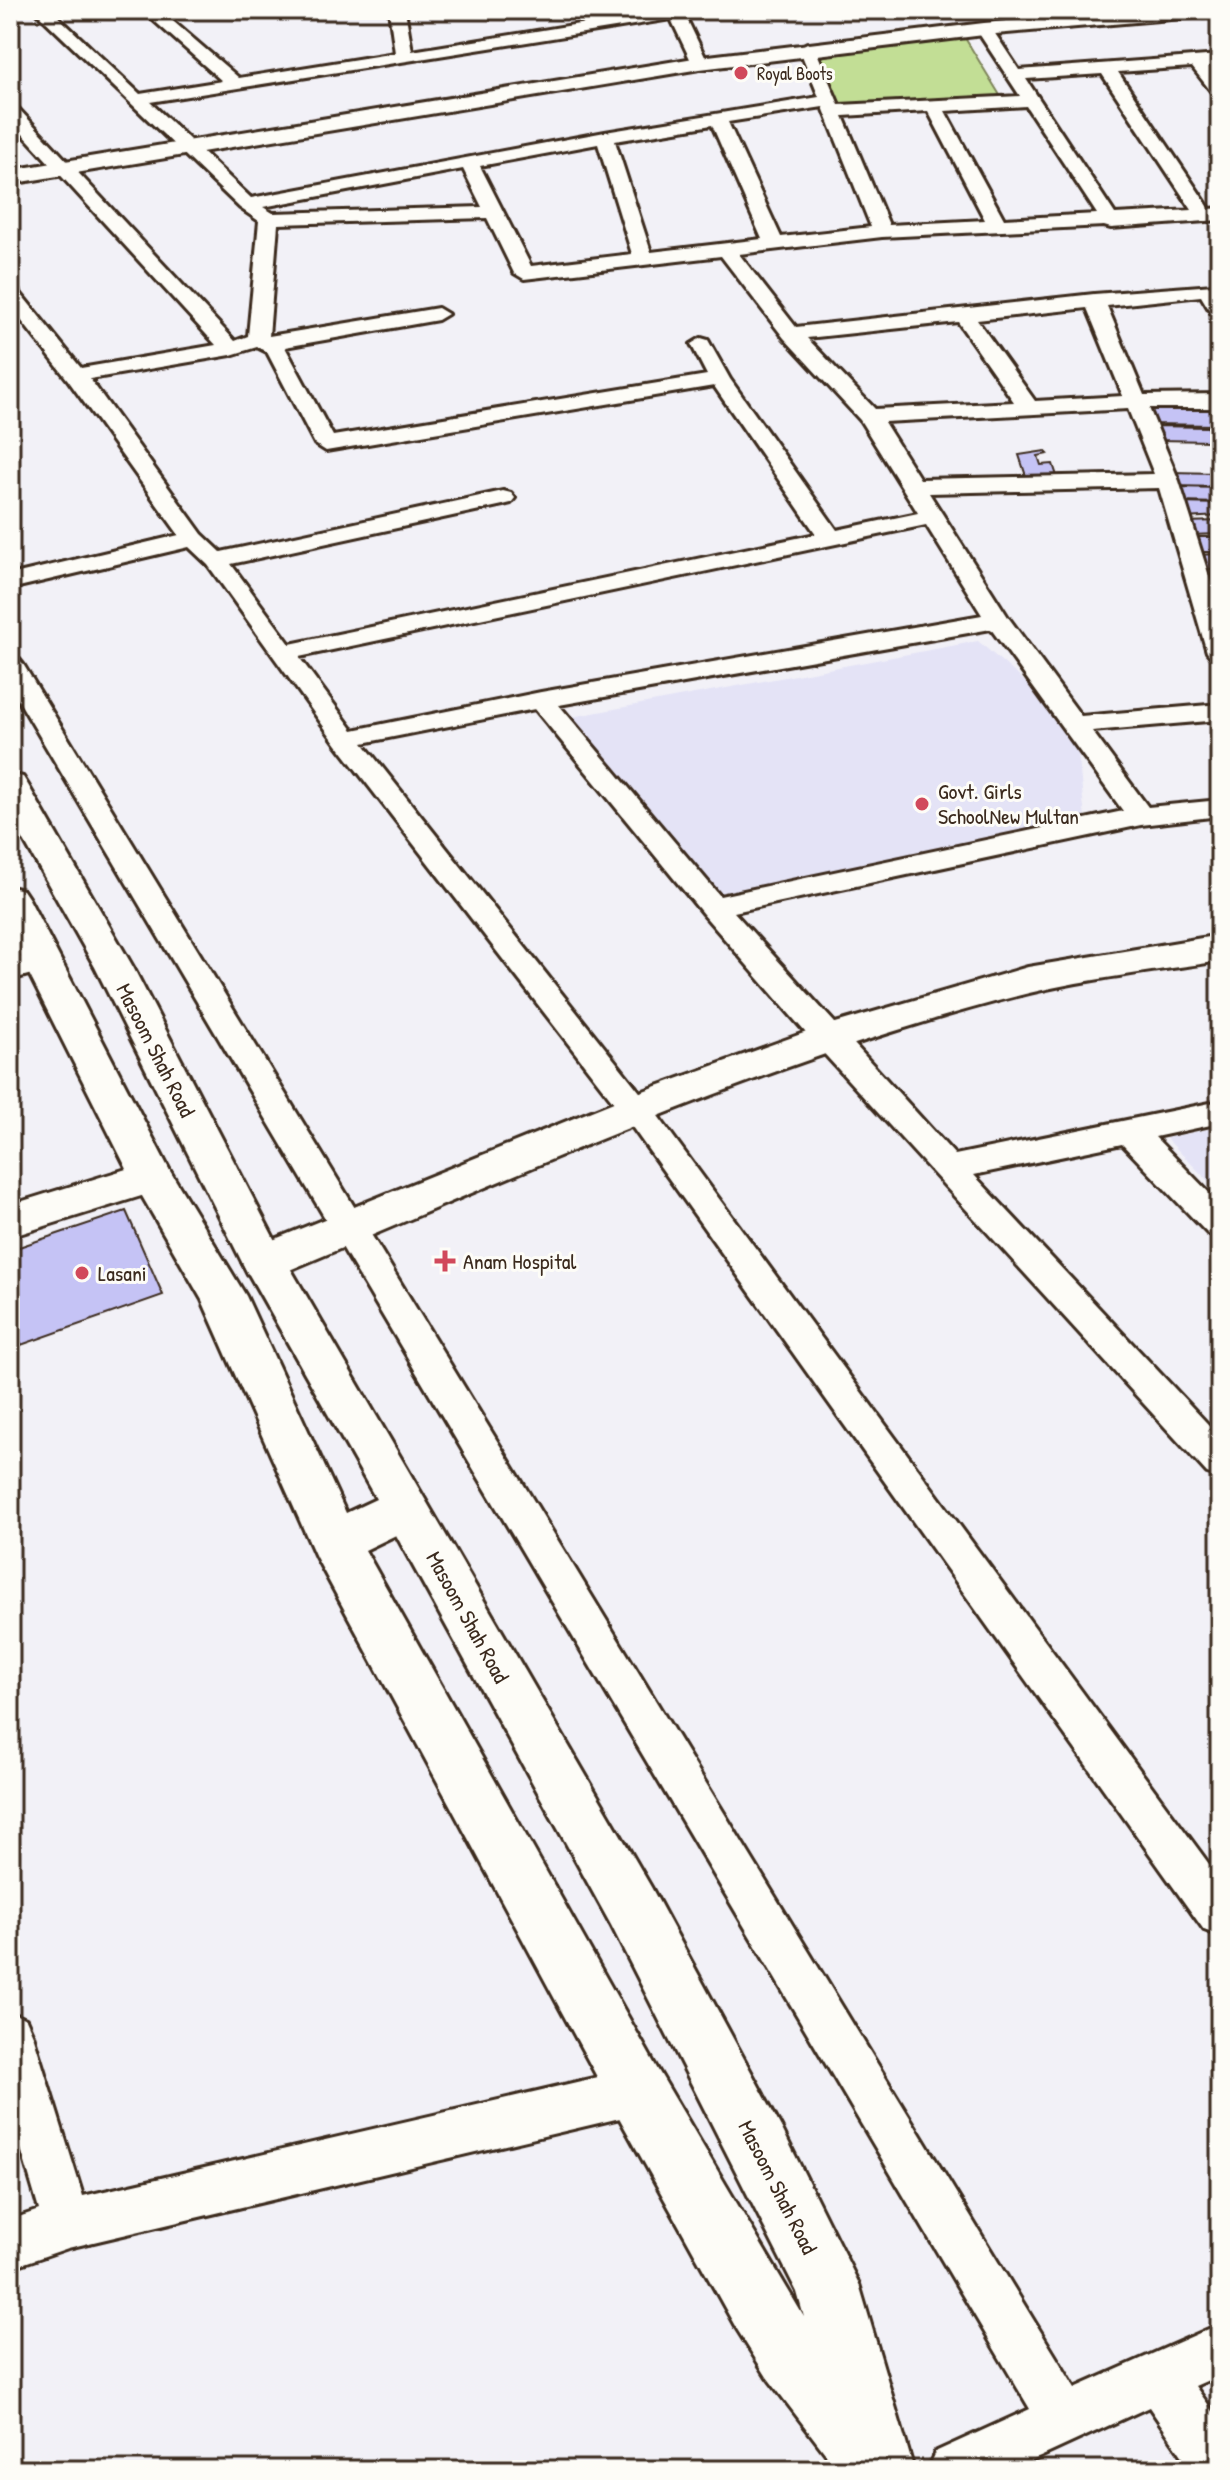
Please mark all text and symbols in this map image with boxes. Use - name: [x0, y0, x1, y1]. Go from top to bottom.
- place label: Royal Boots: [757, 61, 833, 86]
- marker: Royal Boots: [732, 64, 750, 82]
- place label: Govt. Girls SchoolNew Multan: [938, 776, 1079, 831]
- marker: Govt. Girls SchoolNew Multan: [913, 795, 931, 813]
- street label: Masoom Shah Road: [109, 978, 203, 1122]
- place label: Anam Hospital: [463, 1246, 576, 1276]
- marker: Anam Hospital: [434, 1250, 456, 1272]
- place label: Lasani: [98, 1258, 147, 1288]
- marker: Lasani: [73, 1264, 91, 1282]
- street label: Masoom Shah Road: [419, 1546, 517, 1689]
- street label: Masoom Shah Road: [731, 2115, 825, 2259]

